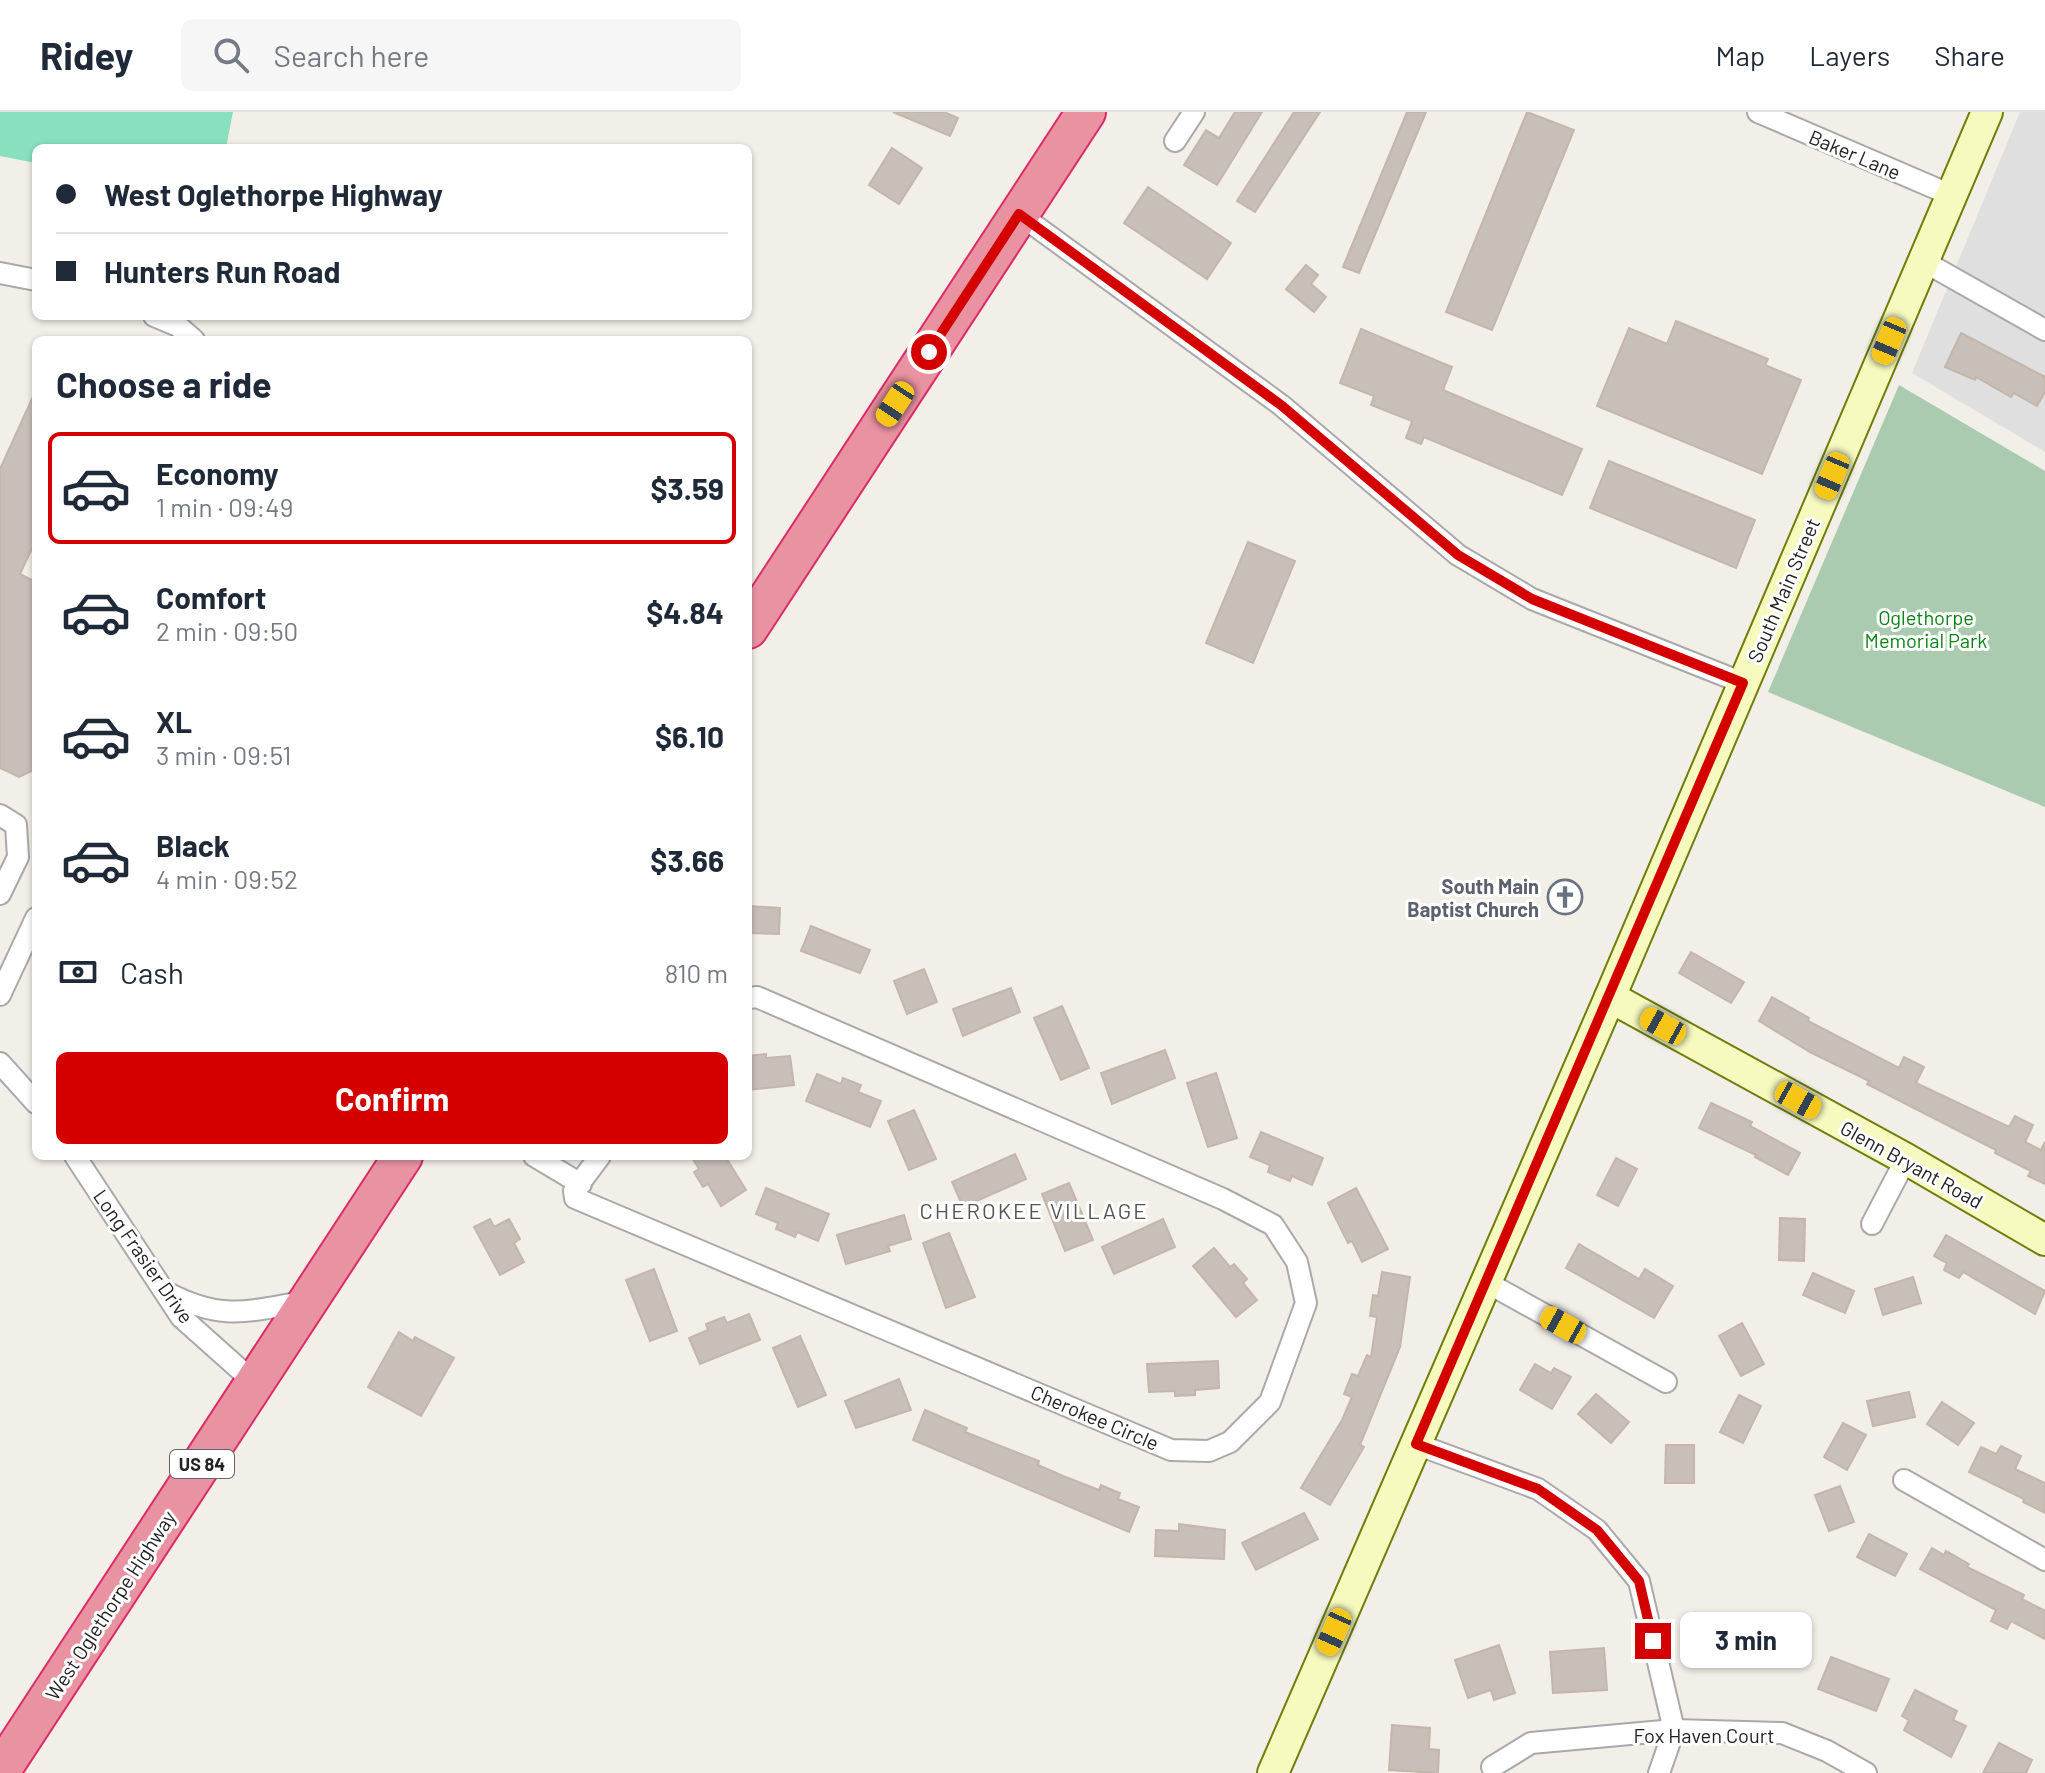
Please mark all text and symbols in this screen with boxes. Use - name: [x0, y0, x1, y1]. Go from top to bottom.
- search box: [181, 19, 741, 91]
- text: Ridey: [40, 32, 133, 78]
- icon: search: [209, 33, 253, 77]
- text: Search here: [273, 37, 429, 73]
- text: Map: [1715, 38, 1765, 72]
- text: Layers: [1809, 38, 1890, 72]
- text: Share: [1934, 38, 2005, 72]
- street label: Baker Lane: [1806, 124, 1904, 184]
- text: West Oglethorpe Highway: [104, 176, 443, 212]
- text: Hunters Run Road: [104, 253, 340, 289]
- car: [1869, 314, 1909, 368]
- route start: [911, 334, 947, 370]
- text: Choose a ride: [56, 362, 272, 405]
- car: [872, 377, 918, 431]
- car: [1812, 449, 1852, 503]
- icon: car: [60, 452, 132, 524]
- text: Economy: [156, 455, 279, 491]
- text: $3.59: [650, 470, 724, 506]
- text: 1 min · 09:49: [156, 491, 293, 522]
- street label: South Main Street: [1742, 514, 1824, 666]
- icon: car: [60, 576, 132, 648]
- text: Comfort: [156, 579, 266, 615]
- text: $4.84: [646, 594, 724, 630]
- park label: Oglethorpe Memorial Park: [1865, 605, 1987, 652]
- text: 2 min · 09:50: [156, 615, 298, 646]
- icon: car: [60, 700, 132, 772]
- text: XL: [156, 703, 192, 739]
- text: $6.10: [655, 718, 724, 754]
- text: 3 min · 09:51: [156, 739, 291, 770]
- icon: car: [60, 824, 132, 896]
- text: Black: [156, 827, 230, 863]
- text: $3.66: [650, 842, 724, 878]
- text: 4 min · 09:52: [156, 863, 298, 894]
- place label: South Main Baptist Church: [1407, 874, 1539, 921]
- church icon: South Main Baptist Church: [1546, 878, 1584, 916]
- icon: cash: [56, 950, 100, 994]
- text: Cash: [120, 954, 184, 990]
- text: 810 m: [665, 957, 728, 988]
- car: [1636, 1004, 1690, 1048]
- button: Confirm: [56, 1052, 728, 1144]
- car: [1771, 1078, 1825, 1122]
- street label: Glenn Bryant Road: [1837, 1115, 1987, 1213]
- street label: Long Frasier Drive: [89, 1185, 199, 1327]
- district label: CHEROKEE VILLAGE: [919, 1197, 1149, 1223]
- car: [1536, 1303, 1590, 1347]
- street label: Cherokee Circle: [1027, 1379, 1163, 1455]
- road number: US 84: [170, 1450, 234, 1478]
- street label: West Oglethorpe Highway: [40, 1506, 180, 1704]
- car: [1313, 1605, 1355, 1659]
- callout: 3 min: [1681, 1613, 1813, 1669]
- route end: [1635, 1623, 1671, 1659]
- text: 3 min: [1715, 1624, 1777, 1655]
- street label: Fox Haven Court: [1633, 1723, 1775, 1747]

